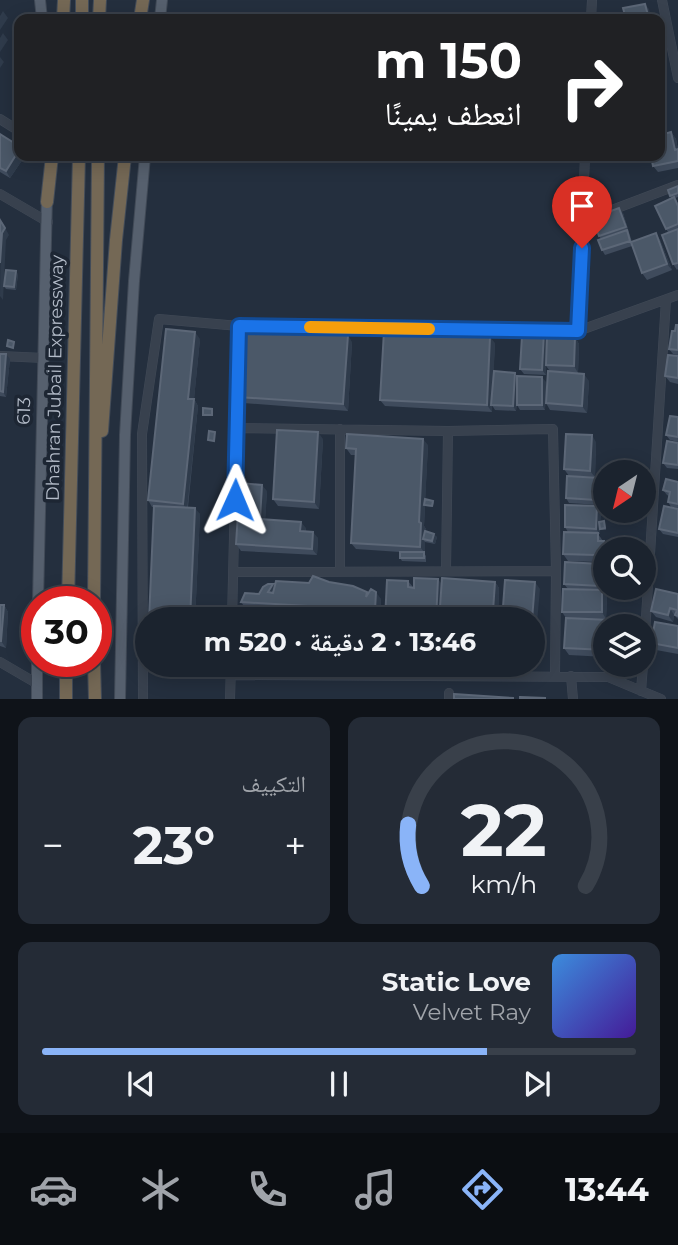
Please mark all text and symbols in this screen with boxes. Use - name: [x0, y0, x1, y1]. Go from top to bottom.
- text: 150 m: [375, 31, 522, 90]
- icon: right: [546, 42, 637, 133]
- text: انعطف يمينًا: [385, 94, 522, 133]
- pin: [552, 176, 612, 248]
- icon: arrive: [563, 187, 601, 225]
- street label: Dhahran Jubail Expressway: [42, 254, 68, 501]
- street label: 613: [13, 397, 35, 425]
- north arrow: [593, 460, 656, 523]
- map controls: [593, 460, 656, 677]
- position arrow: [198, 463, 272, 537]
- button: search: [593, 537, 656, 600]
- speed limit sign: 30: [21, 586, 112, 677]
- button: layers: [593, 614, 656, 677]
- text: 13:46 · 2 دقيقة · 520 m: [204, 626, 476, 658]
- text: التكييف: [241, 770, 306, 798]
- text: 22: [461, 787, 547, 875]
- text: 23°: [133, 814, 215, 877]
- text: −: [42, 822, 64, 869]
- text: +: [284, 822, 306, 869]
- text: km/h: [471, 869, 537, 899]
- text: Static Love: [382, 966, 531, 998]
- text: Velvet Ray: [413, 998, 531, 1026]
- icon: previous: [122, 1065, 160, 1103]
- icon: pause: [320, 1065, 358, 1103]
- icon: next: [518, 1065, 556, 1103]
- icon: car: [29, 1165, 78, 1214]
- icon: climate: [136, 1165, 185, 1214]
- icon: phone: [243, 1165, 292, 1214]
- icon: music: [351, 1165, 400, 1214]
- icon: directions: [458, 1165, 507, 1214]
- text: 13:44: [565, 1170, 649, 1209]

